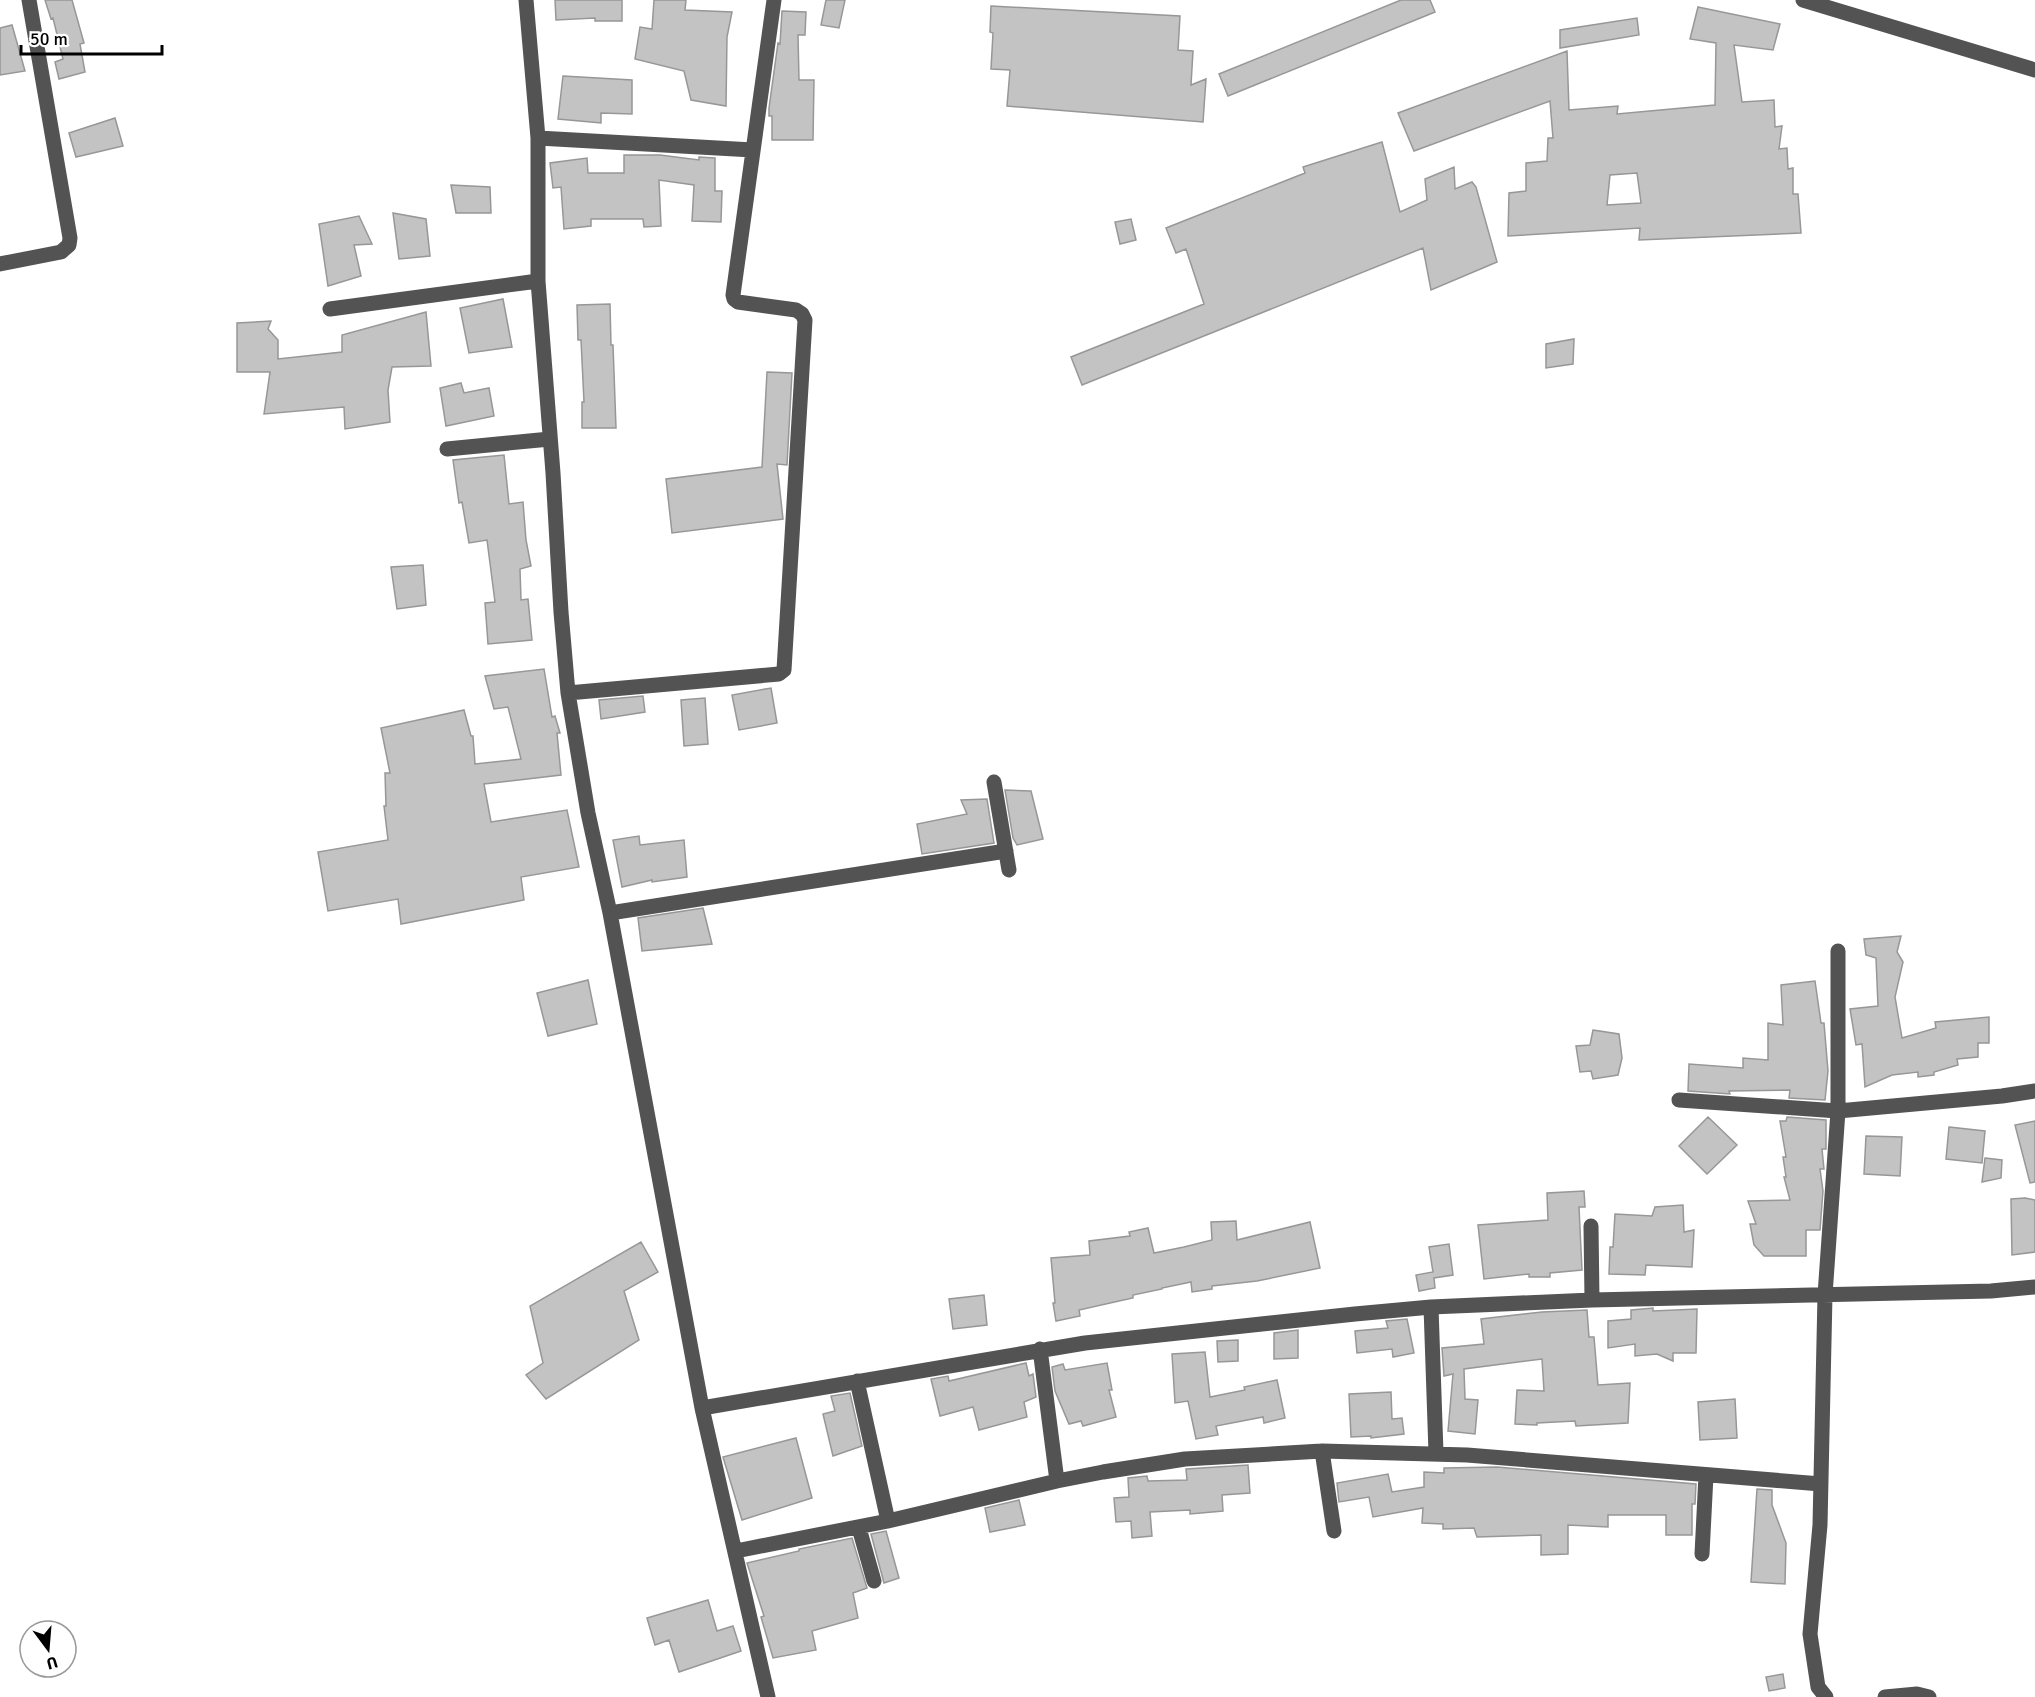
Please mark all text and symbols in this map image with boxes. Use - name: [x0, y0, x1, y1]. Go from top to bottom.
- scale bar: [21, 18, 162, 56]
- text: 50 m: [30, 28, 68, 50]
- north arrow: [18, 1619, 78, 1679]
- text: U: [44, 1651, 60, 1674]

